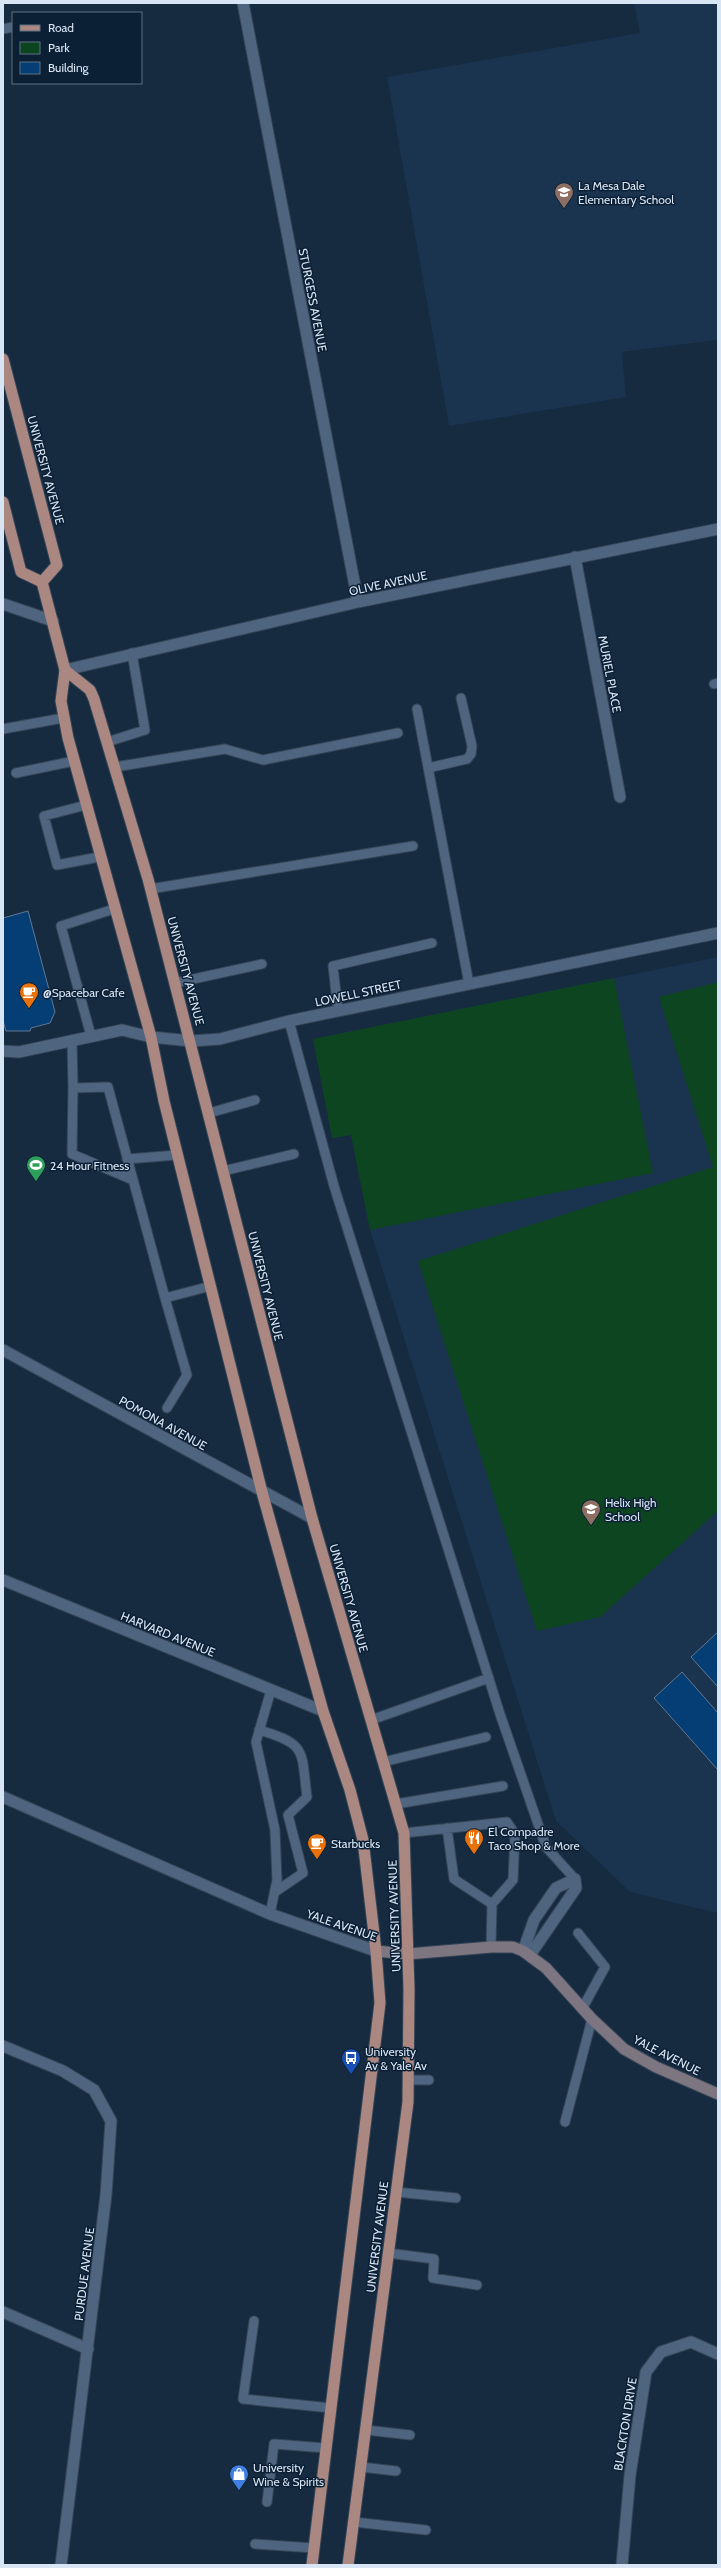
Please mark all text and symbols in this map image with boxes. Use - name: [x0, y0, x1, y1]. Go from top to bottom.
- legend: [12, 12, 142, 84]
- text: Road: [48, 20, 74, 35]
- text: Park: [48, 40, 70, 55]
- text: Building: [48, 60, 90, 75]
- place label: La Mesa Dale Elementary School: [578, 178, 674, 207]
- school or university icon: La Mesa Dale Elementary School: [553, 181, 575, 209]
- street label: STURGESS AVENUE: [296, 247, 330, 353]
- street label: UNIVERSITY AVENUE: [24, 414, 68, 526]
- street label: OLIVE AVENUE: [348, 567, 429, 599]
- street label: MURIEL PLACE: [595, 634, 625, 714]
- street label: UNIVERSITY AVENUE: [164, 915, 208, 1027]
- street label: LOWELL STREET: [313, 976, 403, 1009]
- cafe icon: @Spacebar Cafe: [18, 981, 40, 1009]
- place label: @Spacebar Cafe: [43, 985, 125, 1000]
- sports icon: 24 Hour Fitness: [25, 1154, 47, 1182]
- place label: 24 Hour Fitness: [50, 1158, 129, 1173]
- street label: UNIVERSITY AVENUE: [245, 1230, 287, 1342]
- street label: POMONA AVENUE: [116, 1393, 210, 1453]
- place label: Helix High School: [605, 1495, 657, 1524]
- school or university icon: Helix High School: [580, 1498, 602, 1526]
- street label: UNIVERSITY AVENUE: [326, 1542, 372, 1654]
- street label: HARVARD AVENUE: [119, 1608, 218, 1660]
- place label: El Compadre Taco Shop & More: [488, 1824, 580, 1853]
- restaurant icon: El Compadre Taco Shop & More: [463, 1827, 485, 1855]
- cafe icon: Starbucks: [306, 1832, 328, 1860]
- place label: Starbucks: [331, 1836, 380, 1851]
- street label: UNIVERSITY AVENUE: [385, 1859, 403, 1972]
- street label: YALE AVENUE: [304, 1906, 379, 1944]
- street label: YALE AVENUE: [630, 2031, 703, 2078]
- place label: University Av & Yale Av: [365, 2044, 427, 2073]
- bus stop icon: University Av & Yale Av: [340, 2047, 362, 2075]
- street label: UNIVERSITY AVENUE: [363, 2180, 391, 2293]
- street label: PURDUE AVENUE: [71, 2226, 97, 2322]
- street label: BLACKTON DRIVE: [610, 2376, 640, 2472]
- place label: University Wine & Spirits: [253, 2460, 324, 2489]
- shop icon: University Wine & Spirits: [228, 2463, 250, 2491]

